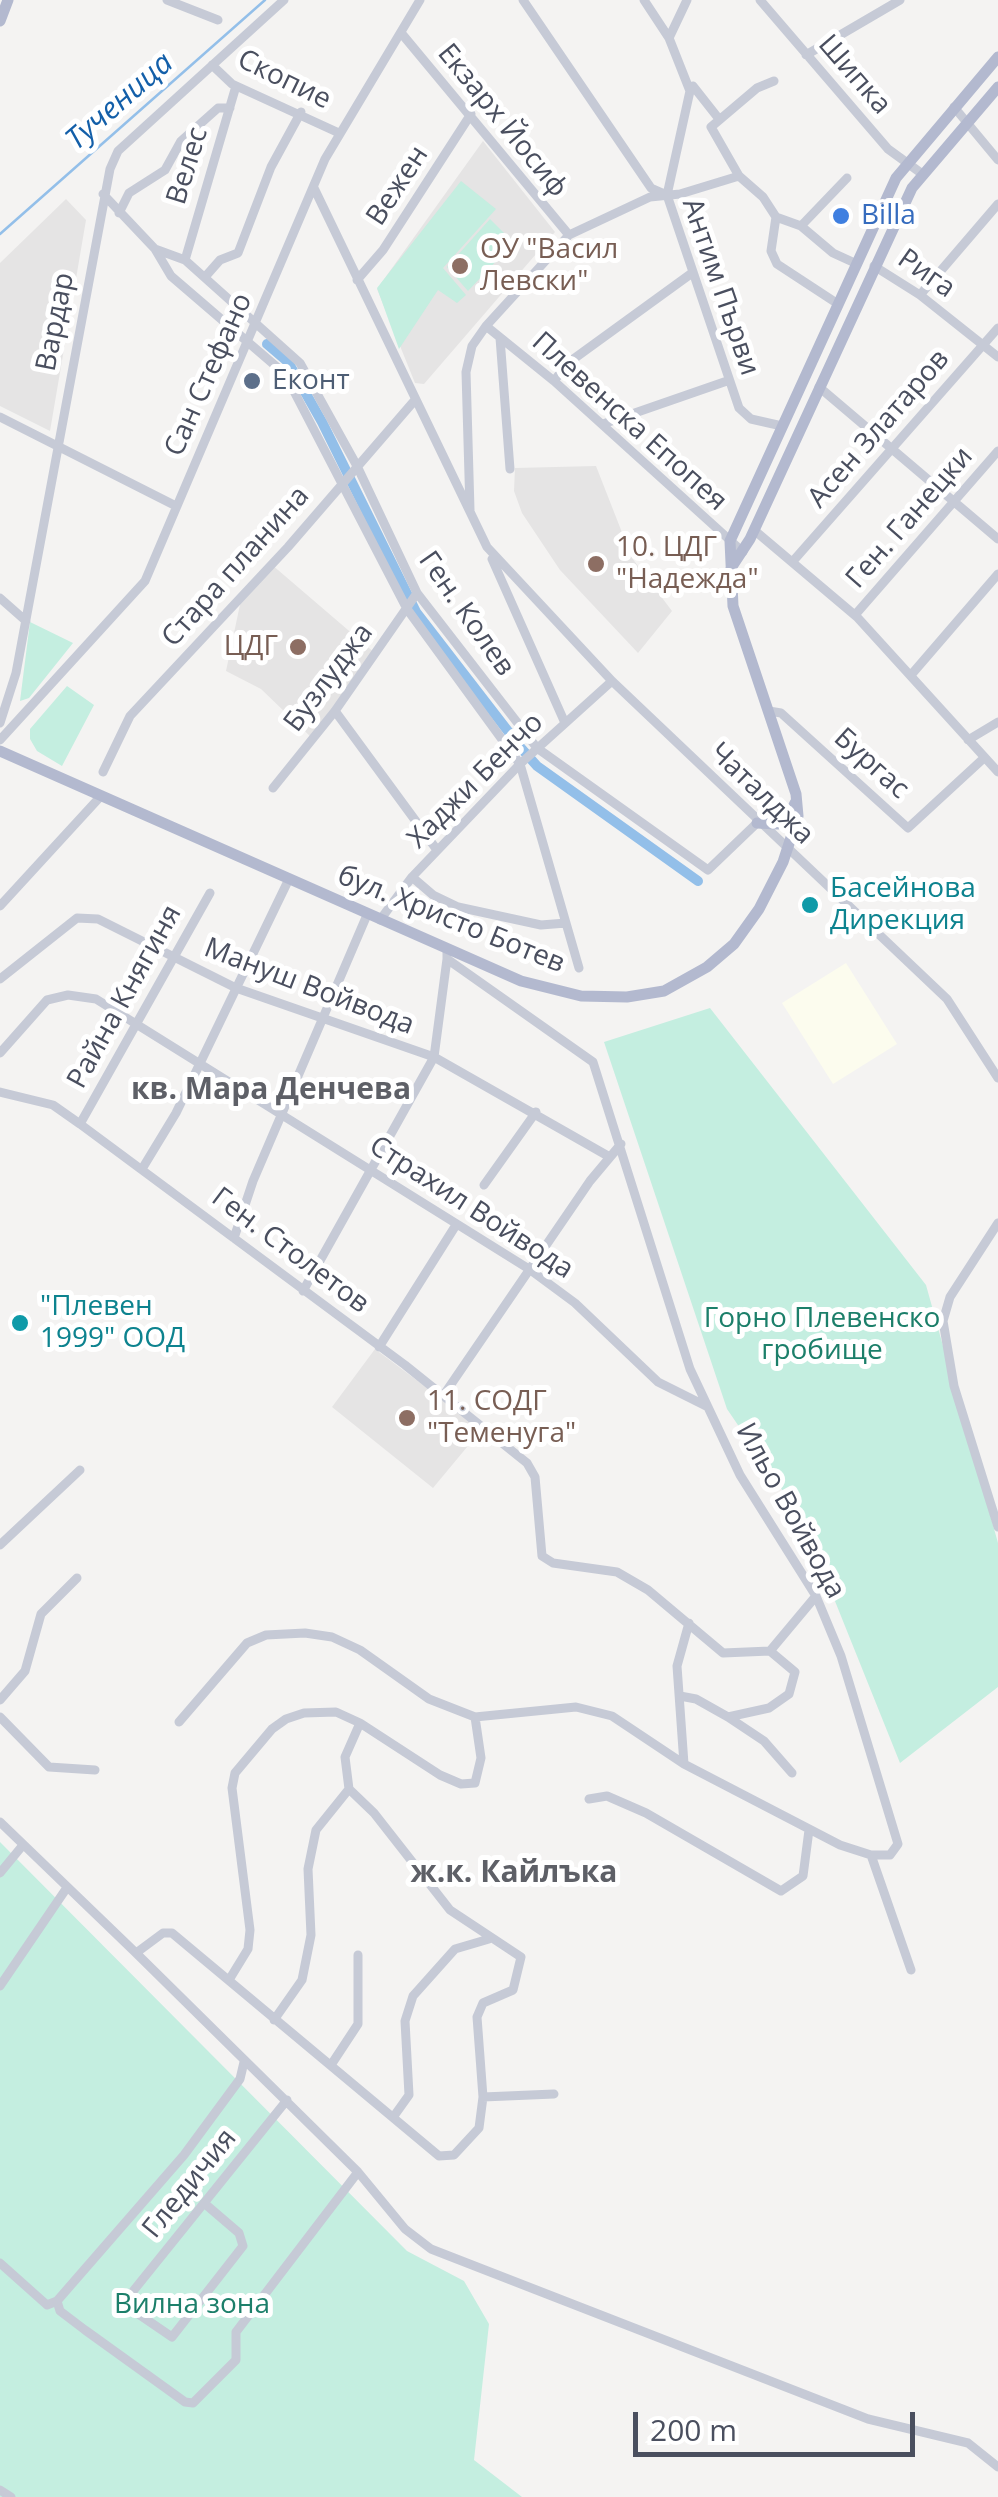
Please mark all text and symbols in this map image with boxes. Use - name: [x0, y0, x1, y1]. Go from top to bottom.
- street label: Шипка: [810, 28, 898, 122]
- street label: Екзарх Йосиф: [430, 38, 574, 204]
- street label: Скопие: [232, 43, 336, 117]
- water label: Тученица: [59, 46, 181, 158]
- street label: Велес: [160, 123, 216, 209]
- street label: Вежен: [360, 140, 436, 232]
- street label: Антим Първи: [674, 194, 766, 380]
- place label: Billa: [861, 199, 916, 233]
- marker: Billa: [830, 205, 852, 227]
- place label: ОУ "Васил Левски": [480, 233, 618, 299]
- street label: Рига: [891, 242, 961, 306]
- marker: ОУ "Васил Левски": [449, 255, 471, 277]
- street label: Вардар: [30, 270, 82, 374]
- street label: Сан Стефано: [158, 288, 260, 462]
- street label: Плевенска Епопея: [525, 326, 733, 518]
- street label: Асен Златаров: [801, 343, 957, 515]
- place label: Еконт: [272, 364, 350, 398]
- marker: Еконт: [241, 370, 263, 392]
- street label: Ген. Ганецки: [840, 441, 980, 595]
- street label: Стара планина: [155, 480, 317, 654]
- place label: 10. ЦДГ "Надежда": [616, 531, 759, 597]
- street label: Ген. Колев: [411, 545, 521, 683]
- marker: 10. ЦДГ "Надежда": [585, 553, 607, 575]
- street label: Бузлуджа: [277, 617, 381, 739]
- place label: ЦДГ: [224, 630, 278, 664]
- marker: ЦДГ: [287, 636, 309, 658]
- street label: Хаджи Бенчо: [401, 706, 551, 856]
- street label: Бургас: [827, 722, 915, 806]
- street label: Чаталджа: [702, 736, 820, 852]
- street label: бул. Христо Ботев: [332, 859, 570, 981]
- place label: Басейнова Дирекция: [830, 872, 976, 938]
- marker: Басейнова Дирекция: [799, 894, 821, 916]
- street label: Райна Княгиня: [61, 900, 189, 1094]
- street label: Мануш Войвода: [199, 932, 419, 1042]
- district label: кв. Мара Денчева: [131, 1072, 411, 1108]
- street label: Страхил Войвода: [363, 1129, 579, 1287]
- street label: Ген. Столетов: [205, 1181, 375, 1321]
- place label: "Плевен 1999" ООД: [40, 1290, 185, 1356]
- park label: Горно Плевенско гробище: [704, 1302, 940, 1368]
- marker: "Плевен 1999" ООД: [9, 1312, 31, 1334]
- place label: 11. СОДГ "Теменуга": [427, 1385, 576, 1451]
- marker: 11. СОДГ "Теменуга": [396, 1407, 418, 1429]
- street label: Ильо Войвода: [728, 1417, 852, 1605]
- district label: ж.к. Кайлъка: [411, 1855, 617, 1891]
- street label: Гледичия: [136, 2123, 244, 2245]
- park label: Вилна зона: [114, 2288, 270, 2322]
- scale bar: [638, 2392, 920, 2454]
- text: 200 m: [650, 2409, 737, 2450]

